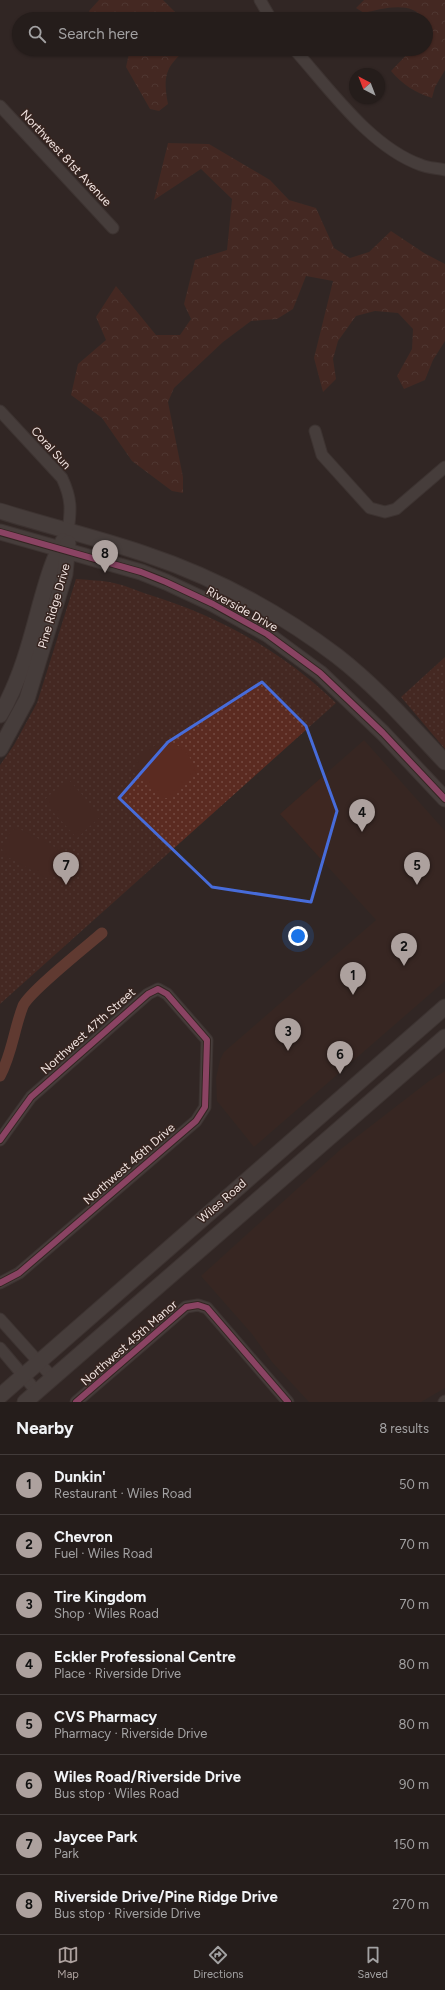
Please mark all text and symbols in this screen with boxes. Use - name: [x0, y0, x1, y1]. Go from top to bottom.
- search box: [12, 12, 433, 56]
- icon: search: [26, 23, 48, 45]
- text: Search here: [58, 25, 138, 43]
- north arrow: [349, 68, 385, 104]
- street label: Northwest 81st Avenue: [18, 107, 115, 209]
- street label: Coral Sun: [28, 424, 74, 472]
- pin: 8: [92, 540, 118, 573]
- street label: Pine Ridge Drive: [35, 562, 73, 650]
- street label: Riverside Drive: [204, 584, 281, 635]
- pin: 4: [349, 799, 375, 832]
- pin: 7: [53, 852, 79, 885]
- pin: 5: [404, 852, 430, 885]
- your location: [288, 926, 308, 946]
- pin: 2: [391, 933, 417, 966]
- pin: 1: [340, 962, 366, 995]
- street label: Northwest 47th Street: [38, 985, 138, 1077]
- pin: 3: [275, 1018, 301, 1051]
- pin: 6: [327, 1041, 353, 1074]
- street label: Northwest 46th Drive: [80, 1120, 178, 1208]
- street label: Wiles Road: [195, 1176, 249, 1226]
- street label: Northwest 45th Manor: [78, 1297, 180, 1389]
- text: Nearby: [16, 1418, 74, 1438]
- text: 8 results: [379, 1421, 429, 1436]
- text: Dunkin': [54, 1468, 106, 1486]
- text: 1: [26, 1477, 32, 1492]
- text: 50 m: [399, 1477, 429, 1492]
- text: Restaurant · Wiles Road: [54, 1486, 192, 1501]
- text: Chevron: [54, 1528, 113, 1546]
- text: 2: [25, 1537, 33, 1552]
- text: 70 m: [399, 1537, 429, 1552]
- text: Fuel · Wiles Road: [54, 1546, 153, 1561]
- text: Tire Kingdom: [54, 1588, 146, 1606]
- text: 3: [25, 1597, 33, 1612]
- text: 70 m: [399, 1597, 429, 1612]
- text: Shop · Wiles Road: [54, 1606, 159, 1621]
- text: Eckler Professional Centre: [54, 1648, 236, 1666]
- text: 4: [25, 1657, 33, 1672]
- text: 80 m: [398, 1657, 429, 1672]
- text: Place · Riverside Drive: [54, 1666, 181, 1681]
- text: CVS Pharmacy: [54, 1708, 157, 1726]
- text: 5: [25, 1717, 33, 1732]
- text: 80 m: [398, 1717, 429, 1732]
- text: Pharmacy · Riverside Drive: [54, 1726, 207, 1741]
- text: Wiles Road/Riverside Drive: [54, 1768, 241, 1786]
- text: 6: [25, 1777, 33, 1792]
- text: 90 m: [399, 1777, 429, 1792]
- text: Bus stop · Wiles Road: [54, 1786, 179, 1801]
- text: Jaycee Park: [54, 1828, 138, 1846]
- text: 7: [25, 1837, 33, 1852]
- text: 150 m: [394, 1837, 429, 1852]
- text: Park: [54, 1846, 79, 1861]
- text: Riverside Drive/Pine Ridge Drive: [54, 1888, 278, 1906]
- text: 8: [25, 1897, 33, 1912]
- text: 270 m: [392, 1897, 429, 1912]
- text: Bus stop · Riverside Drive: [54, 1906, 201, 1921]
- tab: Map: [57, 1944, 79, 1981]
- tab: Directions: [193, 1944, 243, 1981]
- tab: Saved: [358, 1944, 388, 1981]

